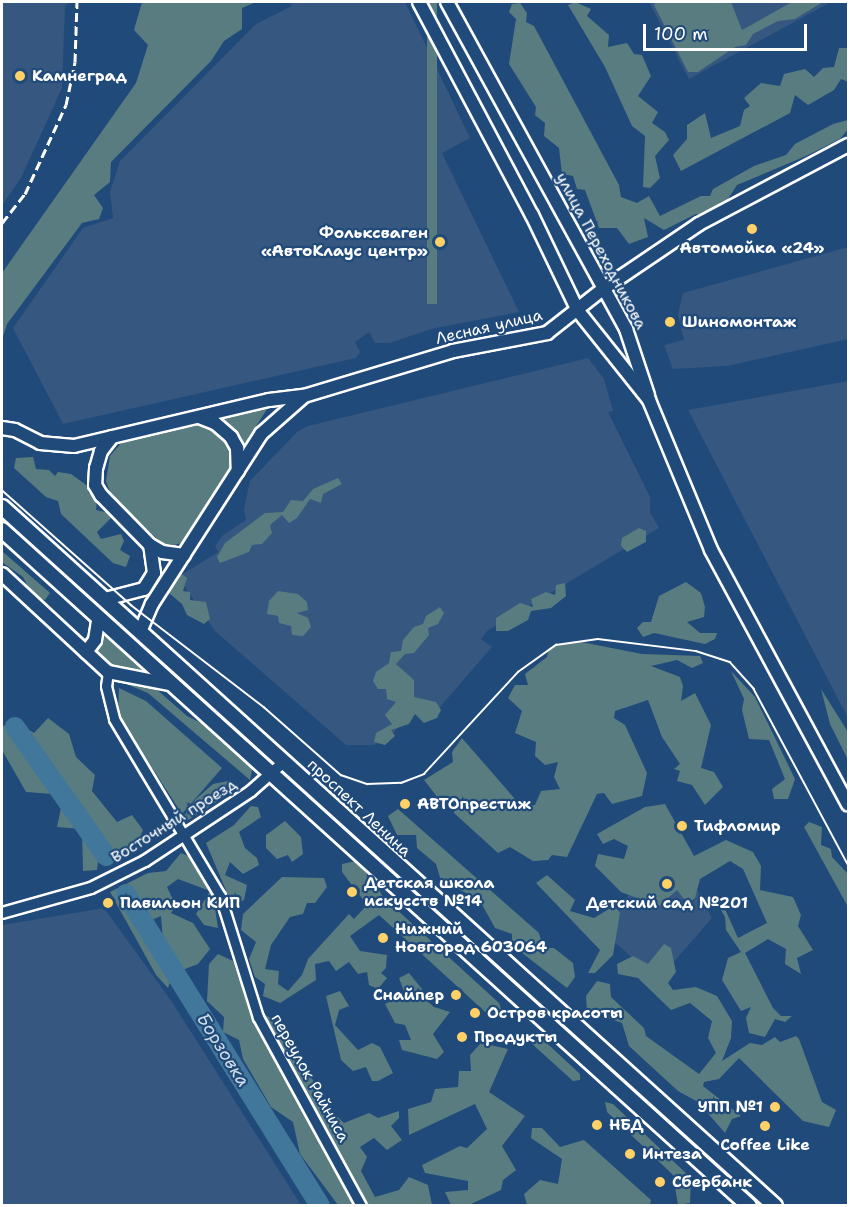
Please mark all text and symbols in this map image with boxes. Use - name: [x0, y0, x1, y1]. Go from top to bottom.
- scale bar: [646, 12, 810, 50]
- text: 100 m: [654, 22, 708, 46]
- place label: Камнеград: [32, 66, 127, 86]
- marker: Камнеград: [13, 69, 27, 83]
- street label: улица Переходникова: [552, 169, 650, 333]
- marker: Автомойка «24»: [745, 222, 759, 236]
- place label: Фольксваген «АвтоКлаус центр»: [261, 223, 428, 261]
- marker: Фольксваген «АвтоКлаус центр»: [433, 235, 447, 249]
- place label: Автомойка «24»: [680, 238, 824, 258]
- street label: Лесная улица: [434, 305, 544, 349]
- place label: Шиномонтаж: [682, 312, 796, 332]
- marker: Шиномонтаж: [663, 315, 677, 329]
- street label: проспект Ленина: [303, 755, 415, 861]
- street label: Восточный проезд: [108, 775, 240, 867]
- place label: АВТОпрестиж: [417, 794, 531, 814]
- marker: АВТОпрестиж: [398, 797, 412, 811]
- place label: Тифломир: [694, 816, 781, 836]
- marker: Тифломир: [675, 819, 689, 833]
- place label: Детская школа искусств №14: [364, 873, 494, 911]
- marker: Детский сад №201: [660, 877, 674, 891]
- marker: Детская школа искусств №14: [345, 885, 359, 899]
- place label: Павильон КИП: [120, 893, 240, 913]
- place label: Детский сад №201: [586, 893, 748, 913]
- marker: Павильон КИП: [101, 896, 115, 910]
- place label: Нижний Новгород 603064: [395, 919, 547, 957]
- marker: Нижний Новгород 603064: [376, 931, 390, 945]
- place label: Снайпер: [373, 985, 444, 1005]
- marker: Снайпер: [449, 988, 463, 1002]
- place label: Остров красоты: [487, 1003, 623, 1023]
- marker: Остров красоты: [468, 1006, 482, 1020]
- water label: Борзовка: [192, 1009, 254, 1091]
- street label: переулок Райниса: [267, 1010, 353, 1146]
- place label: Продукты: [474, 1027, 557, 1047]
- marker: Продукты: [455, 1030, 469, 1044]
- place label: УПП №1: [697, 1097, 763, 1117]
- marker: УПП №1: [768, 1100, 782, 1114]
- place label: НБД: [609, 1115, 643, 1135]
- marker: НБД: [590, 1118, 604, 1132]
- marker: Coffee Like: [758, 1119, 772, 1133]
- place label: Coffee Like: [720, 1135, 810, 1155]
- place label: Интеза: [642, 1144, 702, 1164]
- marker: Интеза: [623, 1147, 637, 1161]
- place label: Сбербанк: [672, 1172, 752, 1192]
- marker: Сбербанк: [653, 1175, 667, 1189]

